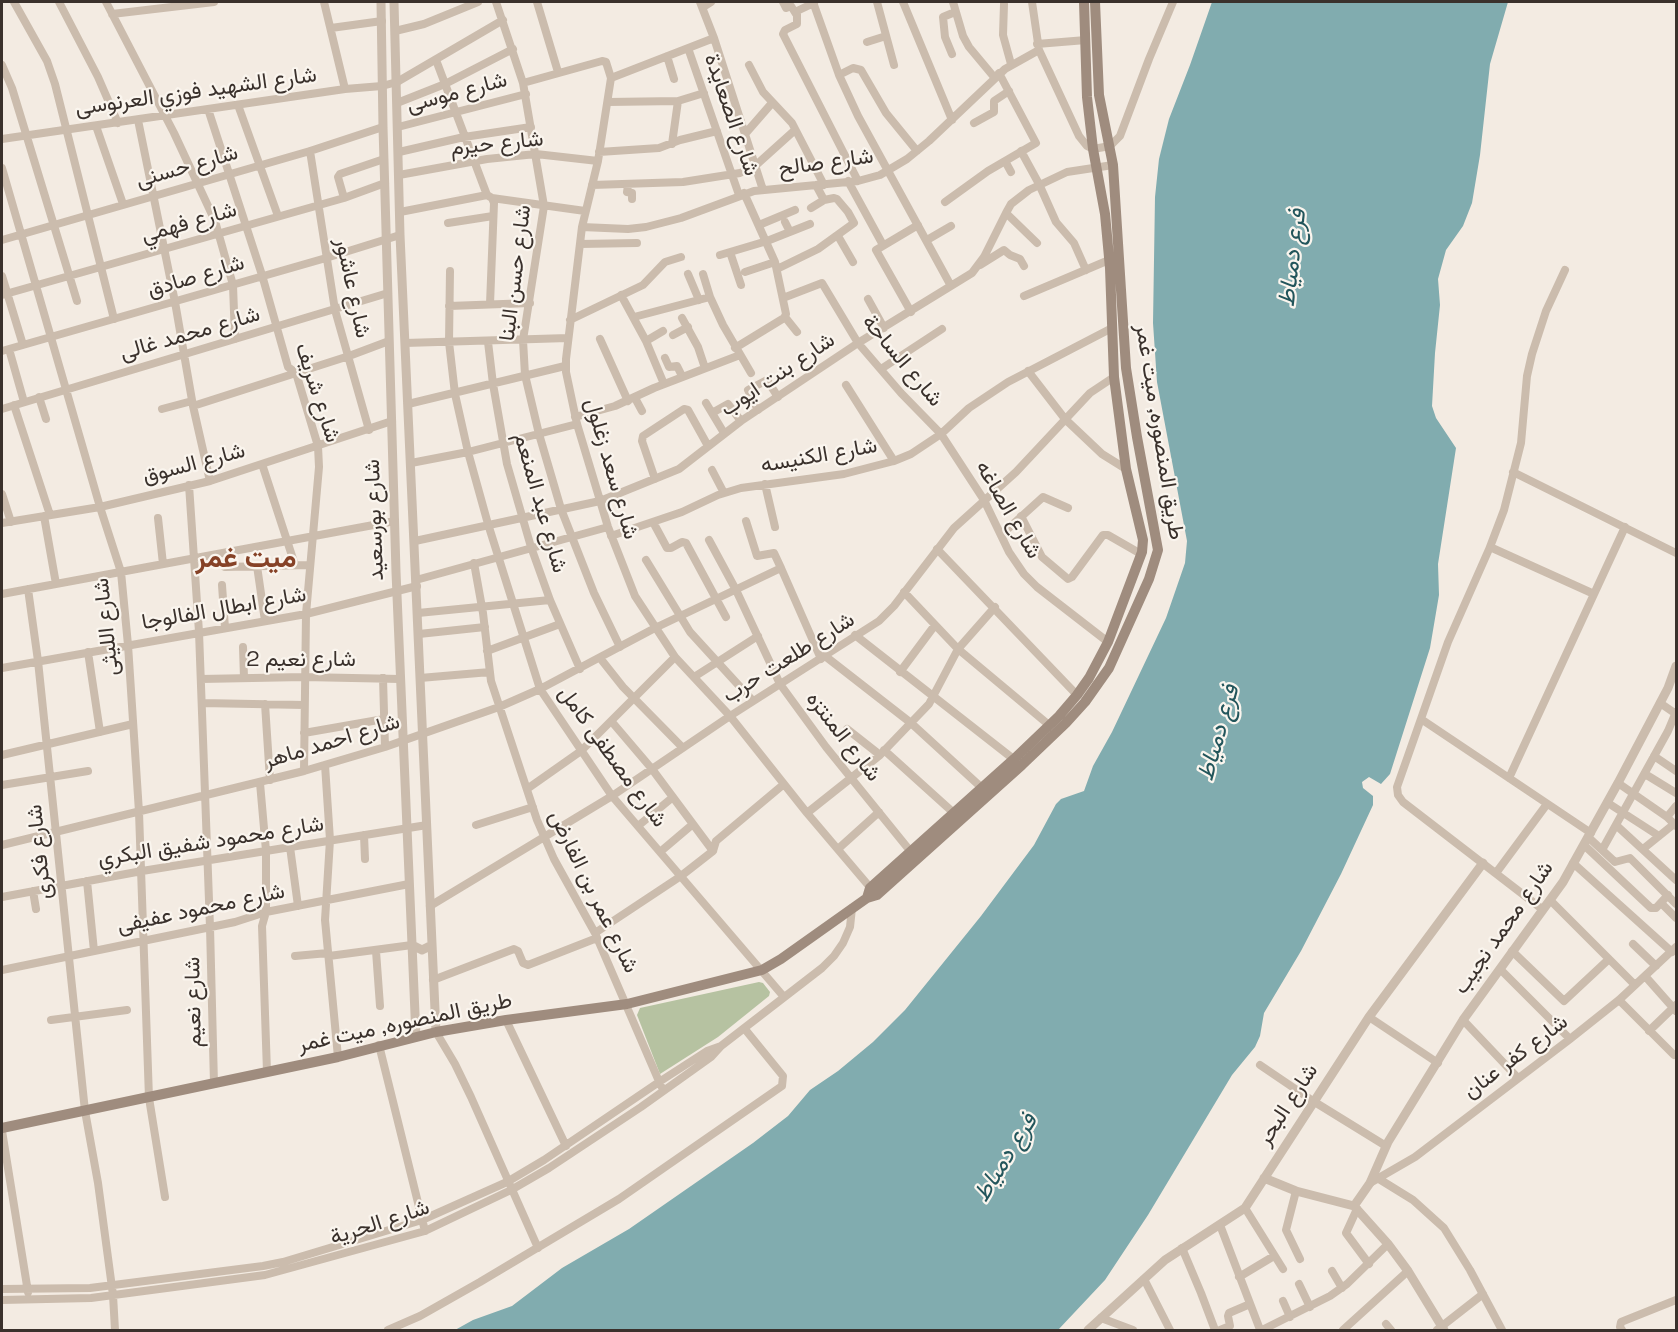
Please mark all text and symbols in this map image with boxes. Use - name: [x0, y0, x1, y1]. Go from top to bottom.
- street label: شارع الصعايدة: [698, 50, 764, 180]
- street label: شارع الشهيد فوزي العرنوسى: [74, 62, 318, 122]
- street label: شارع موسى: [404, 67, 510, 119]
- street label: شارع حيرم: [449, 126, 545, 162]
- street label: شارع حسنى: [133, 140, 241, 194]
- street label: شارع صالح: [777, 143, 875, 183]
- street label: شارع فهمي: [138, 197, 240, 249]
- street label: شارع حسن البنا: [495, 203, 537, 343]
- water label: فرع دمياط: [1273, 207, 1313, 309]
- street label: شارع عاشور: [329, 235, 375, 341]
- street label: شارع صادق: [144, 250, 248, 304]
- street label: شارع محمد غالى: [117, 301, 263, 367]
- street label: شارع الساحة: [856, 310, 948, 412]
- street label: طريق المنصوره, ميت غمر: [1129, 322, 1189, 542]
- street label: شارع بنت ايوب: [716, 327, 840, 423]
- street label: شارع شريف: [289, 340, 345, 446]
- street label: شارع سعد زغلول: [578, 396, 644, 542]
- street label: شارع عبد المنعم: [507, 430, 573, 576]
- street label: شارع الكنيسه: [759, 433, 879, 479]
- street label: شارع السوق: [140, 438, 248, 490]
- street label: شارع الصاغه: [969, 456, 1047, 564]
- street label: شارع بورسعيد: [360, 459, 390, 581]
- district label: ميت غمر: [196, 542, 296, 576]
- street label: شارع الليثى: [89, 577, 125, 677]
- street label: شارع ابطال الفالوجا: [140, 582, 308, 636]
- street label: شارع طلعت حرب: [718, 607, 860, 709]
- street label: شارع نعيم 2: [246, 647, 356, 673]
- street label: شارع مصطفى كامل: [552, 681, 672, 833]
- water label: فرع دمياط: [1192, 682, 1246, 784]
- street label: شارع المنتزه: [800, 687, 886, 787]
- street label: شارع احمد ماهر: [261, 709, 403, 775]
- street label: شارع فكرى: [22, 803, 58, 901]
- street label: شارع عمر بن الفارض: [542, 806, 644, 978]
- street label: شارع محمود شفيق البكري: [96, 811, 326, 873]
- street label: شارع محمد نجيب: [1448, 856, 1560, 1000]
- street label: شارع محمود عفيفى: [115, 878, 287, 940]
- street label: شارع نعيم: [180, 956, 208, 1048]
- street label: طريق المنصوره, ميت غمر: [296, 987, 514, 1059]
- street label: شارع كفر عنان: [1458, 1009, 1574, 1105]
- street label: شارع البحر: [1252, 1059, 1324, 1151]
- water label: فرع دمياط: [968, 1109, 1044, 1207]
- street label: شارع الحرية: [327, 1195, 433, 1251]

